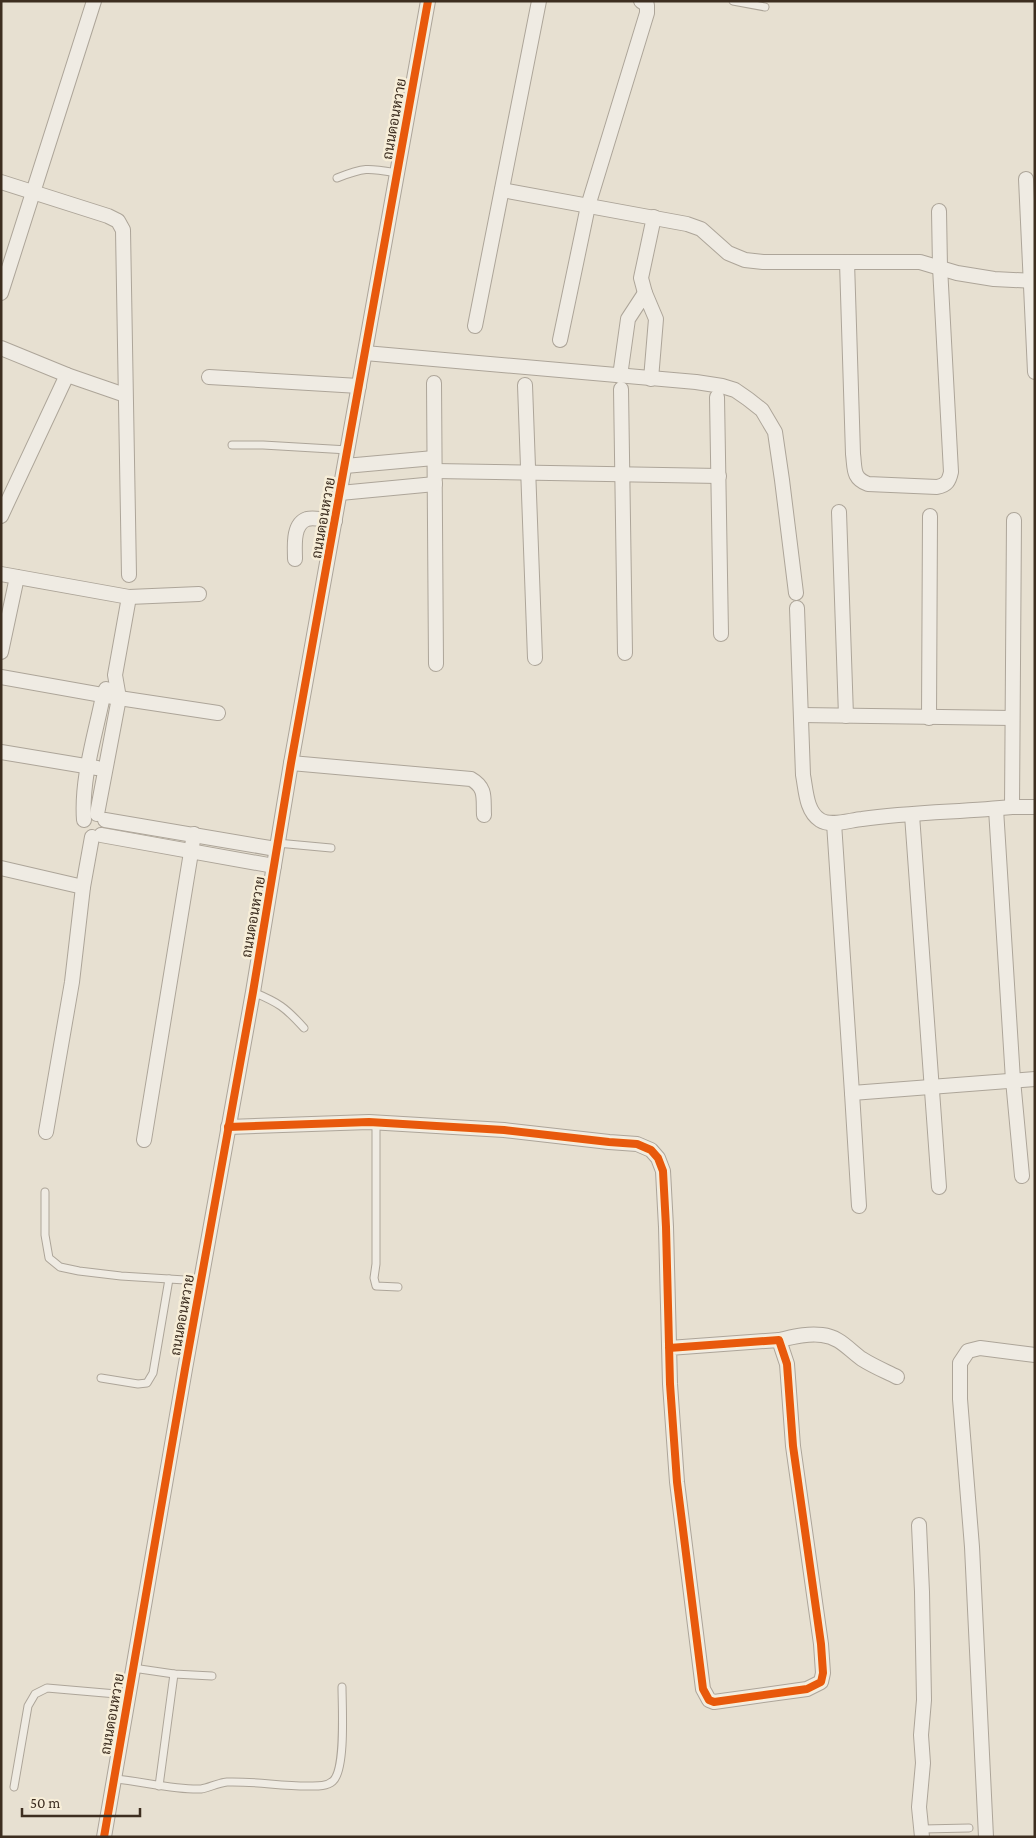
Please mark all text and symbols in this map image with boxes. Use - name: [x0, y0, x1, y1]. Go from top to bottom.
- street label: ถนนดอนหวาย: [379, 77, 409, 161]
- street label: ถนนดอนหวาย: [308, 476, 338, 560]
- street label: ถนนดอนหวาย: [238, 875, 268, 959]
- street label: ถนนดอนหวาย: [167, 1273, 197, 1357]
- street label: ถนนดอนหวาย: [97, 1672, 127, 1756]
- scale bar: [22, 1786, 140, 1818]
- text: 50 m: [30, 1795, 60, 1811]

